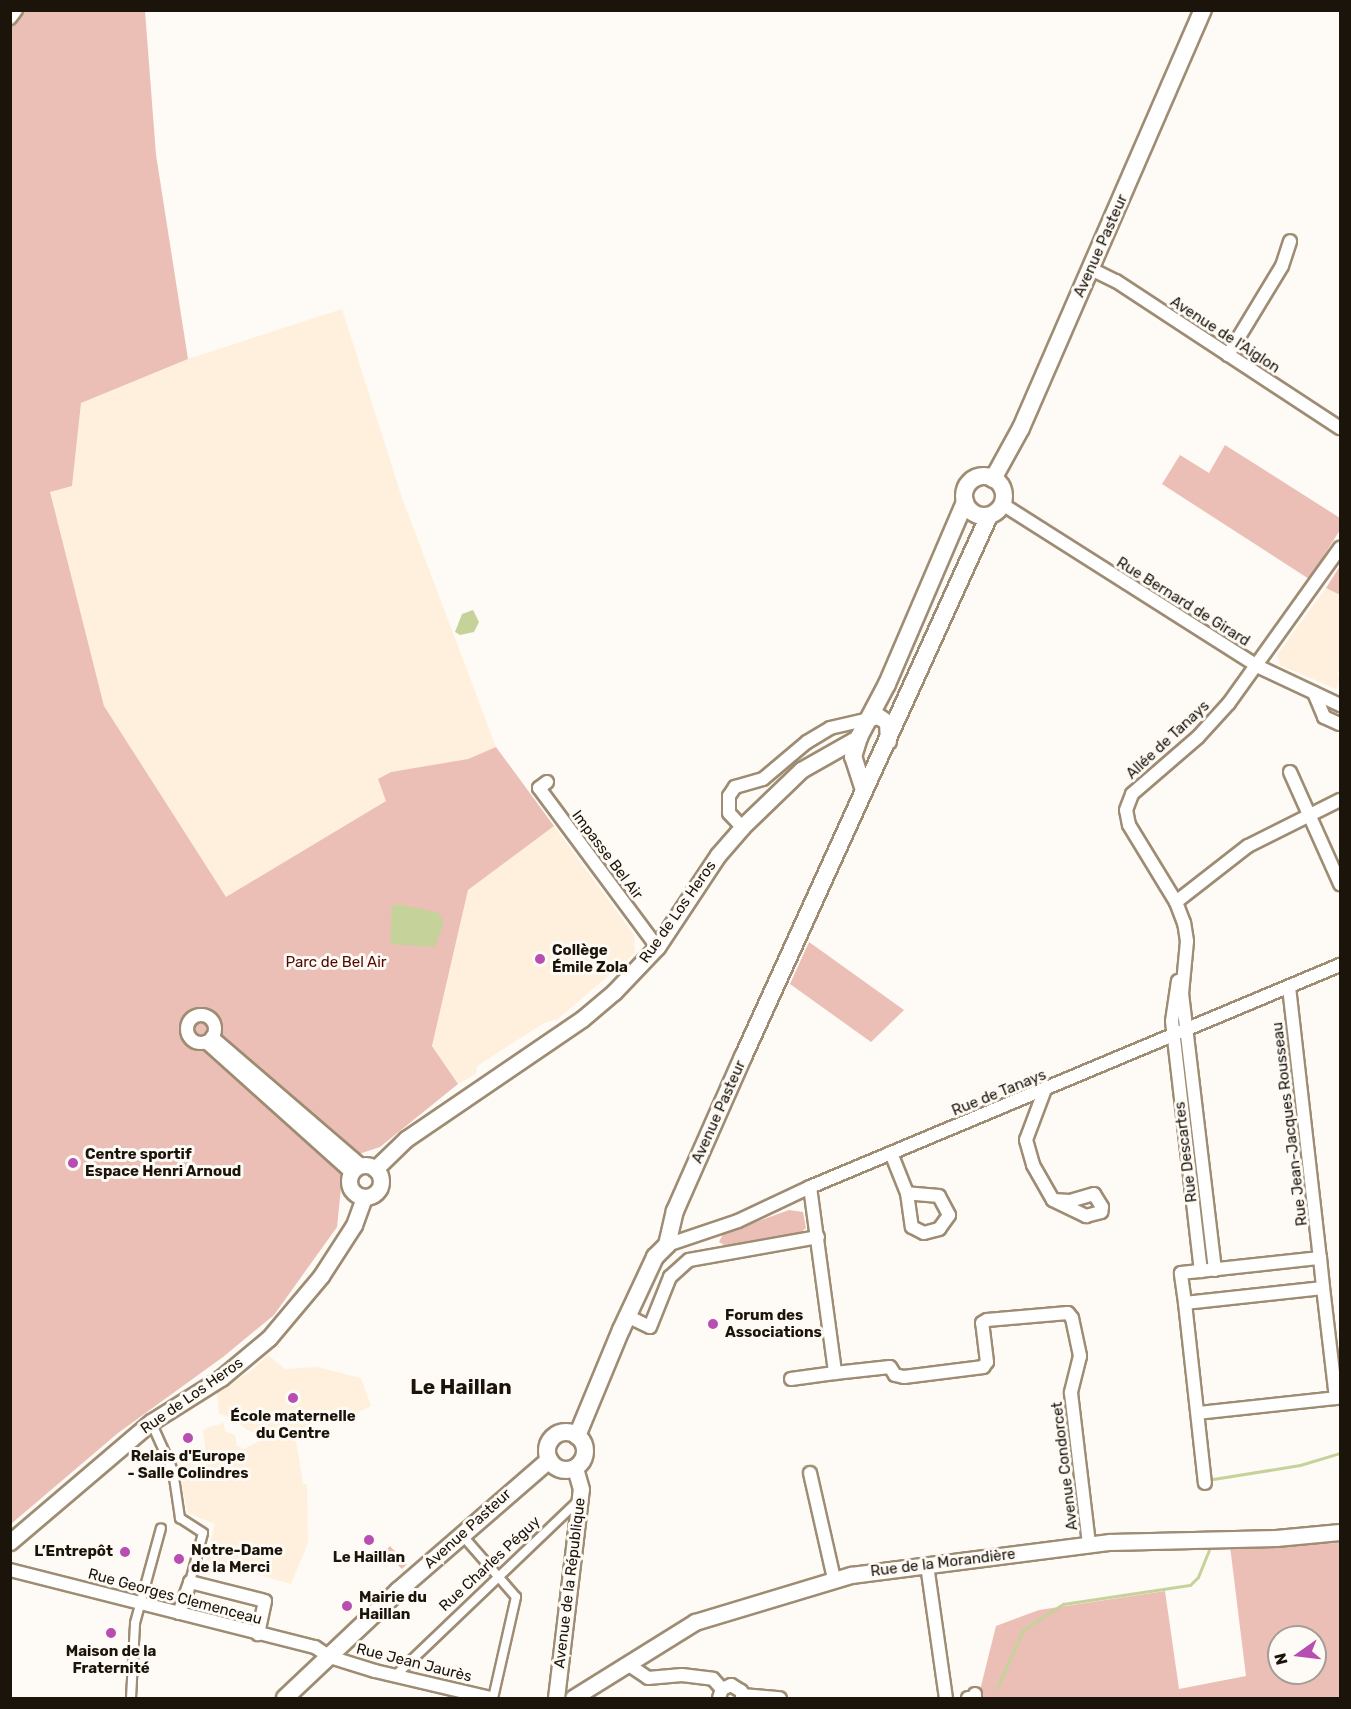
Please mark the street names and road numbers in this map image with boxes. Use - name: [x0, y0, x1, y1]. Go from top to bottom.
- street label: Avenue Pasteur: [1070, 192, 1132, 300]
- street label: Avenue de l'Aiglon: [1167, 293, 1283, 377]
- street label: Rue Bernard de Girard: [1113, 554, 1253, 650]
- street label: Allée de Tanays: [1123, 697, 1213, 783]
- street label: Impasse Bel Air: [568, 807, 646, 903]
- street label: Rue de Los Heros: [636, 857, 720, 967]
- street label: Rue Jean-Jacques Rousseau: [1269, 1021, 1311, 1227]
- street label: Avenue Pasteur: [688, 1058, 750, 1166]
- street label: Rue de Tanays: [949, 1066, 1049, 1120]
- street label: Rue Descartes: [1171, 1101, 1201, 1203]
- street label: Rue de Los Heros: [137, 1354, 247, 1438]
- street label: Avenue Condorcet: [1048, 1401, 1082, 1531]
- street label: Avenue Pasteur: [421, 1485, 515, 1573]
- street label: Avenue de la République: [551, 1497, 589, 1669]
- street label: Rue Charles Péguy: [436, 1513, 544, 1615]
- street label: Rue de la Morandière: [869, 1545, 1017, 1581]
- street label: Rue Georges Clemenceau: [86, 1565, 264, 1629]
- street label: Rue Jean Jaurès: [354, 1640, 474, 1686]

